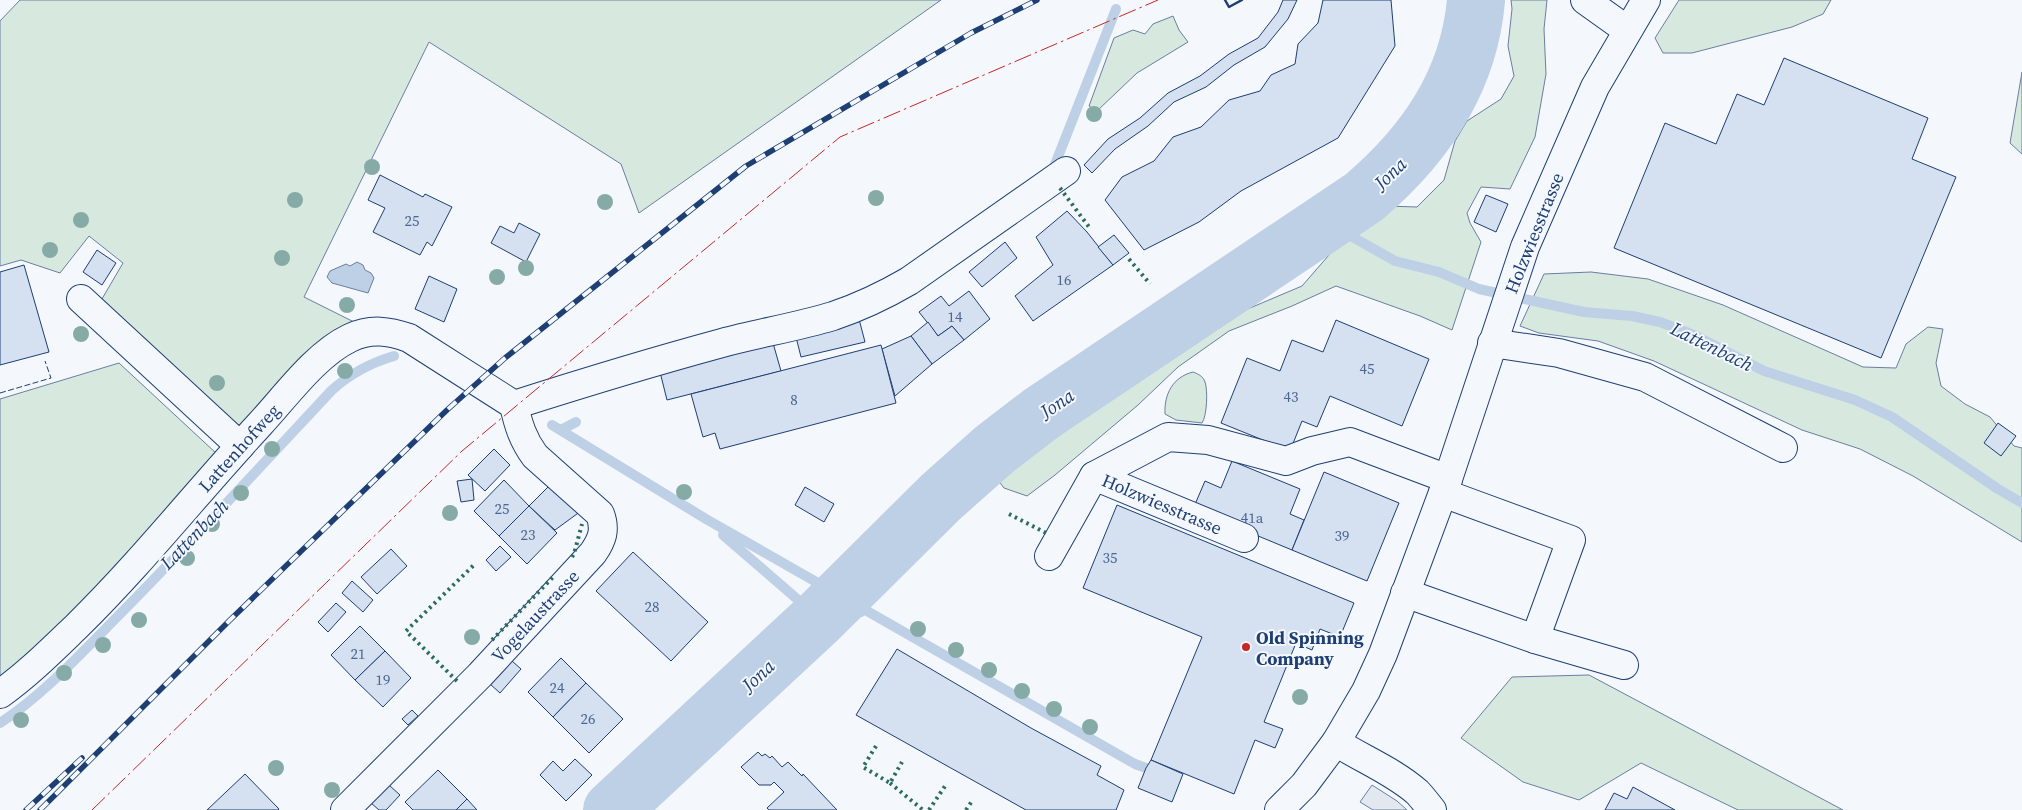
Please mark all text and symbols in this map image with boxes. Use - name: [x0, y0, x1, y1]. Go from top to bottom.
- water label: Jona: [1366, 151, 1412, 197]
- street label: Holzwiesstrasse: [1498, 169, 1570, 297]
- house number: 25: [404, 210, 420, 231]
- house number: 16: [1056, 269, 1072, 290]
- house number: 14: [947, 306, 963, 327]
- water label: Lattenbach: [1666, 314, 1758, 377]
- house number: 45: [1359, 358, 1375, 379]
- water label: Jona: [1032, 382, 1079, 426]
- house number: 43: [1283, 386, 1299, 407]
- house number: 8: [790, 389, 798, 410]
- street label: Lattenhofweg: [193, 398, 285, 498]
- street label: Holzwiesstrasse: [1098, 467, 1226, 541]
- water label: Lattenbach: [153, 493, 235, 576]
- house number: 25: [494, 498, 510, 519]
- house number: 41a: [1241, 507, 1264, 528]
- house number: 23: [520, 524, 536, 545]
- house number: 39: [1334, 525, 1350, 546]
- house number: 35: [1102, 547, 1118, 568]
- street label: Vogelaustrasse: [485, 564, 585, 668]
- house number: 28: [644, 596, 660, 617]
- place label: Old Spinning Company: [1256, 625, 1364, 671]
- marker: Old Spinning Company: [1240, 641, 1252, 653]
- house number: 21: [350, 643, 366, 664]
- water label: Jona: [734, 653, 780, 699]
- house number: 19: [375, 669, 391, 690]
- house number: 24: [549, 677, 565, 698]
- house number: 26: [580, 708, 596, 729]

